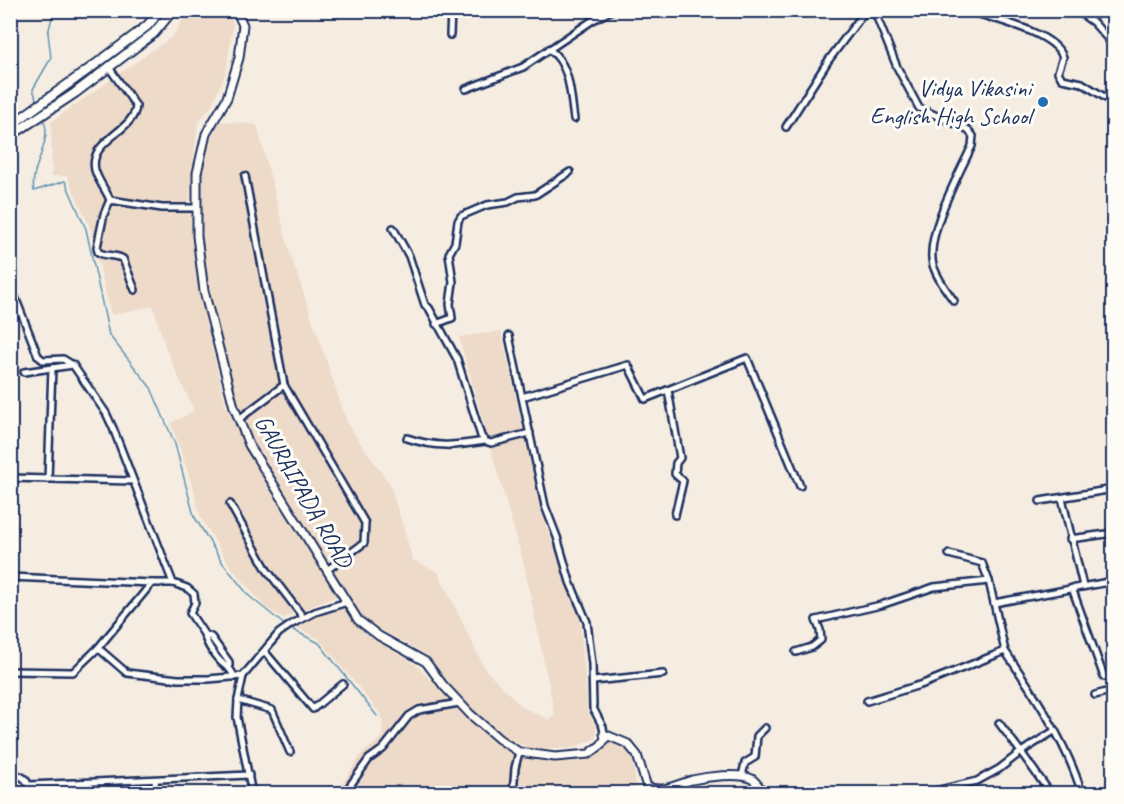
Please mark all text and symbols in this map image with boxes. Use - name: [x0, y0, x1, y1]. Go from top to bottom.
- place label: Vidya Vikasini English High School: [870, 73, 1035, 131]
- marker: Vidya Vikasini English High School: [1036, 95, 1050, 109]
- street label: GAURAIPADA ROAD: [248, 409, 361, 574]

